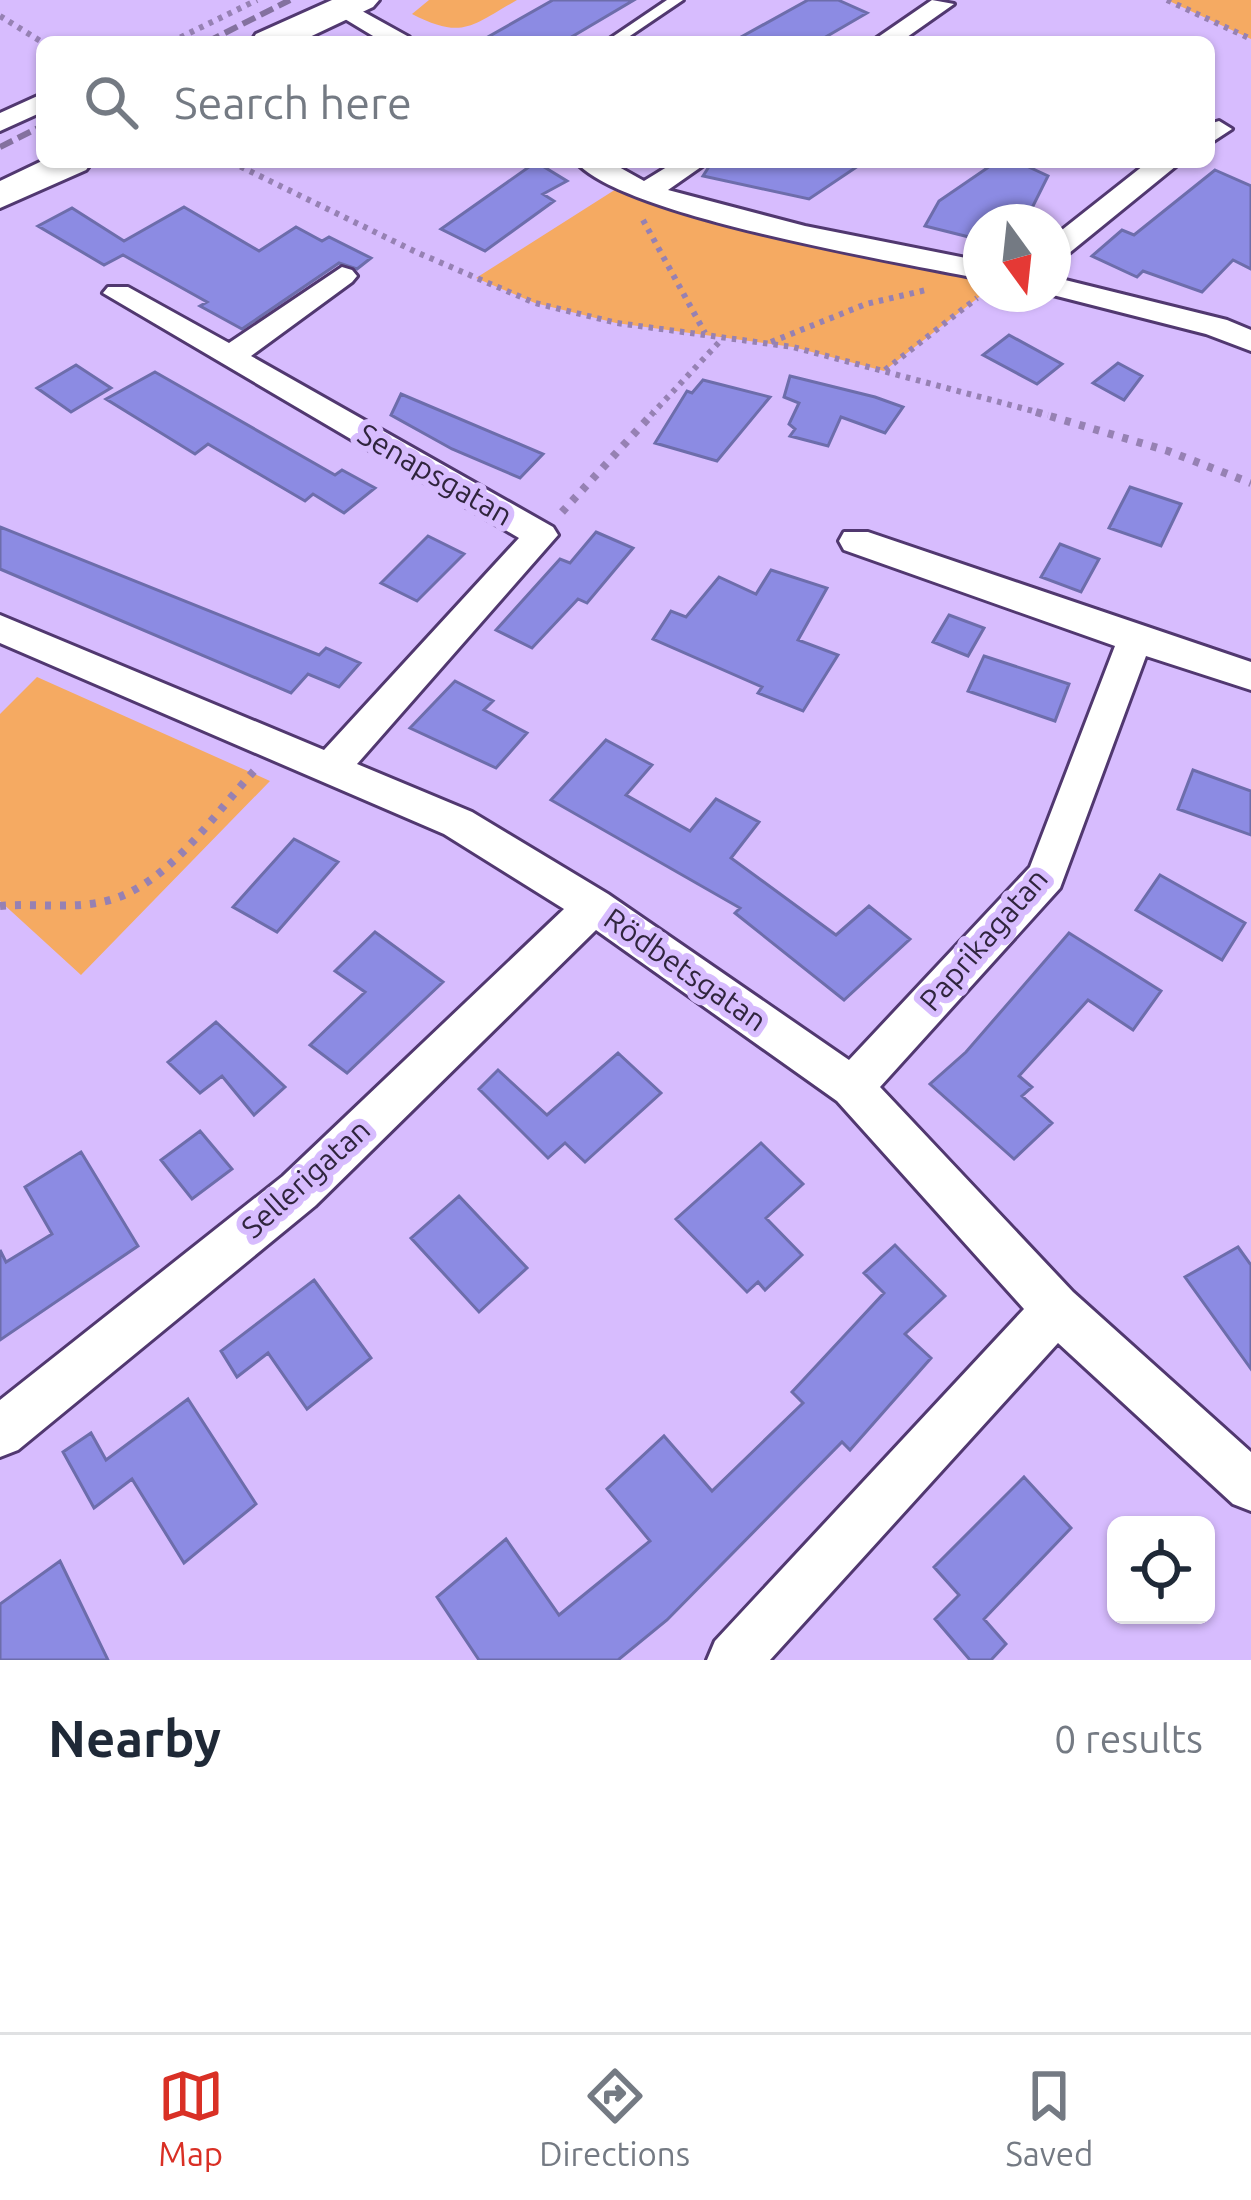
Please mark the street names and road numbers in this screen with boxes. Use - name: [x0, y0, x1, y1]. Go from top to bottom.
- street label: Senapsgatan: [352, 416, 519, 532]
- street label: Paprikagatan: [912, 861, 1054, 1017]
- street label: Rödbetsgatan: [598, 901, 773, 1037]
- street label: Sellerigatan: [234, 1112, 376, 1244]

